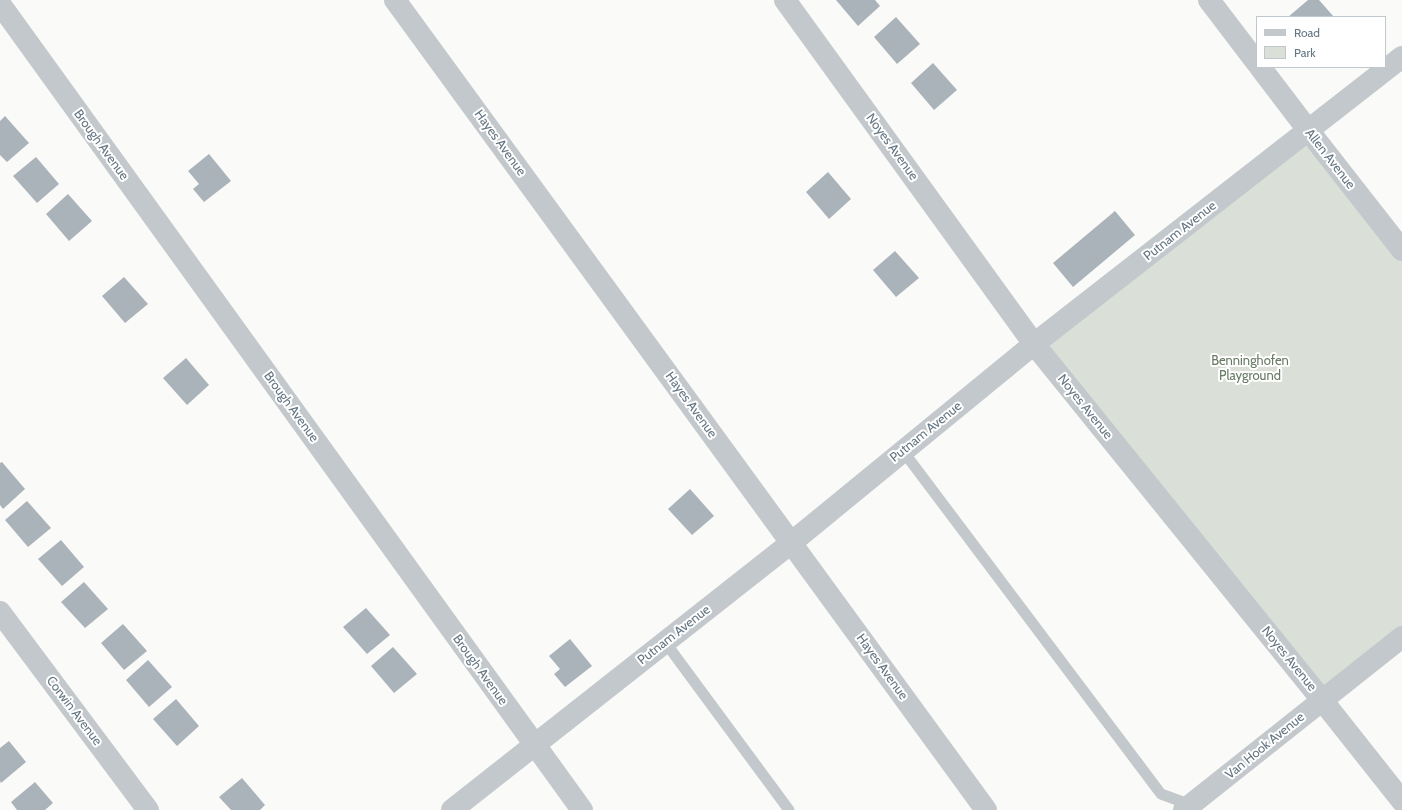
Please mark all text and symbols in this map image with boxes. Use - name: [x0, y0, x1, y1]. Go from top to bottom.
- legend: [1256, 16, 1386, 68]
- text: Road: [1294, 25, 1320, 40]
- text: Park: [1294, 45, 1316, 60]
- street label: Brough Avenue: [70, 107, 132, 183]
- street label: Hayes Avenue: [471, 107, 529, 179]
- street label: Noyes Avenue: [863, 111, 921, 183]
- street label: Allen Avenue: [1302, 126, 1358, 192]
- street label: Putnam Avenue: [1141, 198, 1219, 264]
- park label: Benninghofen Playground: [1211, 353, 1289, 384]
- street label: Brough Avenue: [260, 369, 322, 445]
- street label: Hayes Avenue: [662, 369, 720, 441]
- street label: Noyes Avenue: [1054, 372, 1116, 442]
- street label: Putnam Avenue: [887, 398, 965, 466]
- street label: Putnam Avenue: [635, 602, 713, 668]
- street label: Noyes Avenue: [1258, 624, 1320, 694]
- street label: Hayes Avenue: [853, 631, 911, 703]
- street label: Brough Avenue: [449, 632, 511, 708]
- street label: Corwin Avenue: [43, 673, 105, 749]
- street label: Van Hook Avenue: [1222, 709, 1308, 783]

